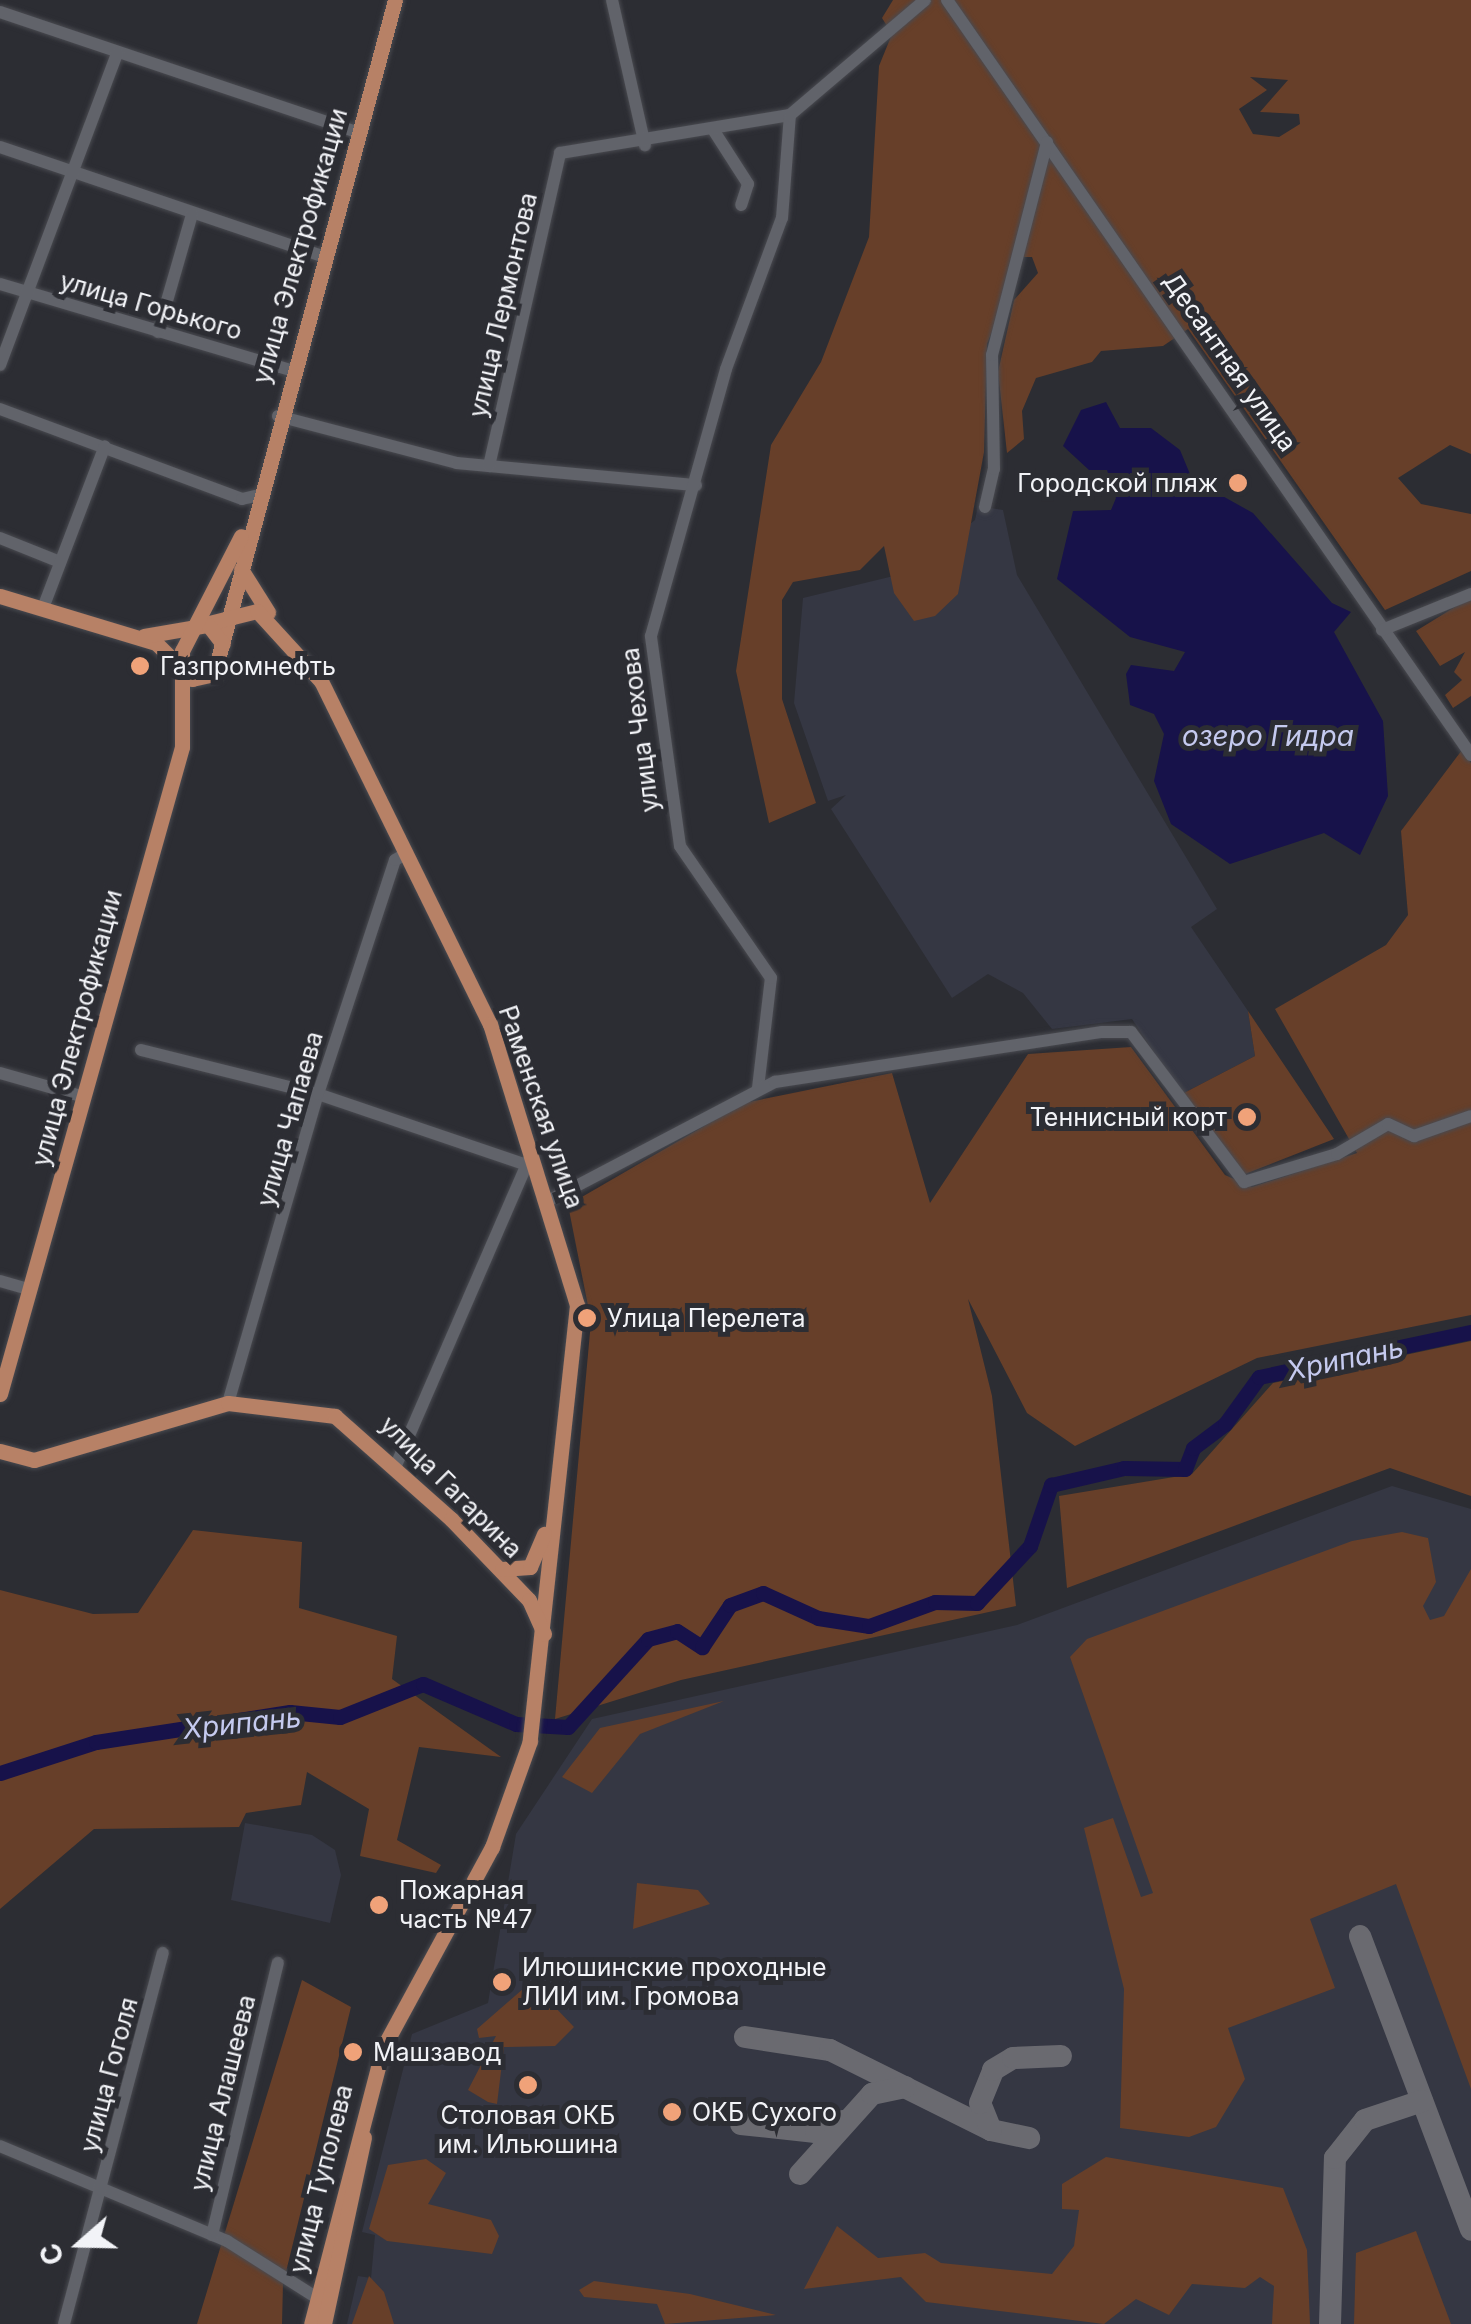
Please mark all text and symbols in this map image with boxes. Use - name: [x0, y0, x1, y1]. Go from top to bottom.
- street label: улица Электрофикации: [246, 105, 354, 387]
- street label: улица Лермонтова: [463, 190, 543, 420]
- street label: улица Горького: [56, 266, 246, 346]
- street label: Десантная улица: [1157, 267, 1303, 457]
- place label: Городской пляж: [1017, 468, 1218, 498]
- marker: Городской пляж: [1227, 472, 1249, 494]
- street label: улица Чехова: [615, 646, 665, 814]
- place label: Газпромнефть: [160, 651, 336, 681]
- marker: Газпромнефть: [129, 655, 151, 677]
- water label: озеро Гидра: [1182, 719, 1354, 753]
- street label: улица Электрофикации: [26, 886, 128, 1170]
- street label: Раменская улица: [492, 1002, 590, 1212]
- street label: улица Чапаева: [251, 1028, 329, 1210]
- place label: Теннисный корт: [1030, 1102, 1227, 1132]
- marker: Теннисный корт: [1236, 1106, 1258, 1128]
- place label: Улица Перелета: [607, 1303, 806, 1333]
- marker: Улица Перелета: [576, 1307, 598, 1329]
- water label: Хрипань: [1283, 1330, 1407, 1388]
- street label: улица Гагарина: [374, 1410, 528, 1564]
- water label: Хрипань: [181, 1700, 303, 1746]
- place label: Пожарная часть №47: [399, 1876, 532, 1935]
- marker: Пожарная часть №47: [368, 1894, 390, 1916]
- place label: Илюшинские проходные ЛИИ им. Громова: [522, 1953, 827, 2012]
- marker: Илюшинские проходные ЛИИ им. Громова: [491, 1971, 513, 1993]
- street label: улица Алашеева: [184, 1992, 262, 2194]
- street label: улица Гоголя: [74, 1994, 144, 2156]
- place label: Машзавод: [373, 2037, 501, 2067]
- marker: Машзавод: [342, 2041, 364, 2063]
- marker: Столовая ОКБ им. Ильюшина: [517, 2074, 539, 2096]
- street label: улица Туполева: [283, 2081, 359, 2277]
- place label: ОКБ Сухого: [692, 2097, 837, 2127]
- place label: Столовая ОКБ им. Ильюшина: [438, 2101, 618, 2160]
- marker: ОКБ Сухого: [661, 2101, 683, 2123]
- north arrow: [30, 2194, 130, 2294]
- text: С: [32, 2239, 71, 2270]

